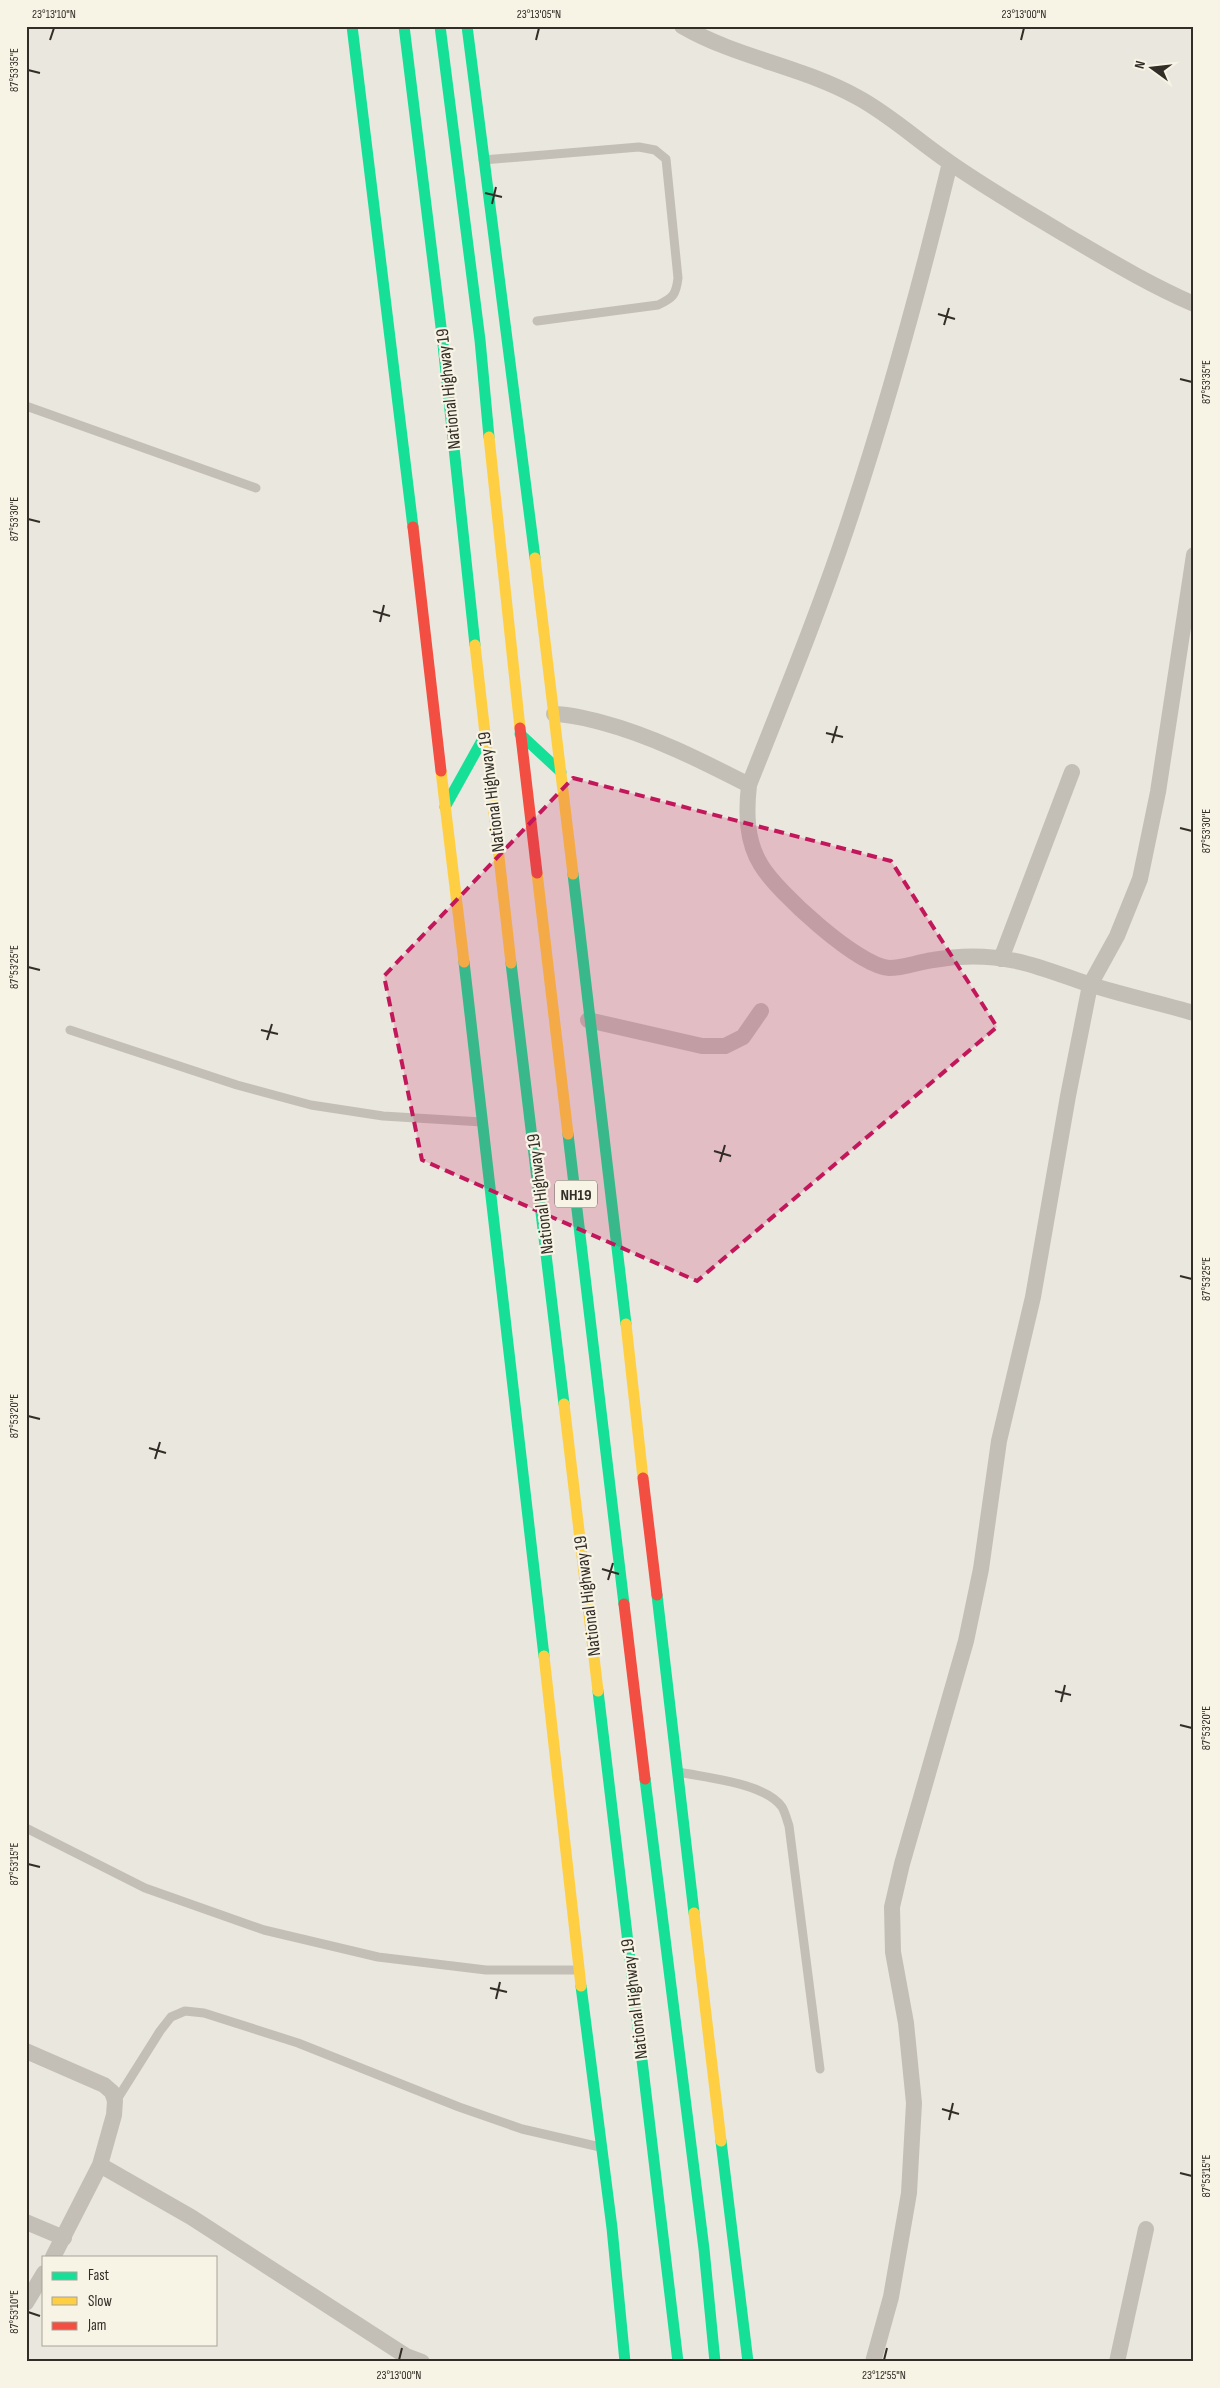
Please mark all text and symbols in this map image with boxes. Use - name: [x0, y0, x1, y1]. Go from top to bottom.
- text: 23°13'10"N: [32, 7, 76, 22]
- text: 23°13'05"N: [517, 7, 561, 22]
- text: 23°13'00"N: [1002, 7, 1046, 22]
- north arrow: [1128, 42, 1178, 92]
- text: 87°53'35"E: [7, 48, 22, 92]
- text: N: [1131, 59, 1149, 71]
- street label: National Highway 19: [432, 327, 465, 450]
- text: 87°53'35"E: [1199, 360, 1214, 404]
- text: 87°53'30"E: [7, 497, 22, 541]
- street label: National Highway 19: [474, 730, 509, 853]
- text: 87°53'30"E: [1199, 809, 1214, 853]
- text: 87°53'25"E: [7, 945, 22, 989]
- street label: National Highway 19: [523, 1132, 558, 1255]
- road number: NH19: [555, 1180, 597, 1208]
- text: 87°53'25"E: [1199, 1257, 1214, 1301]
- text: 87°53'20"E: [7, 1394, 22, 1438]
- street label: National Highway 19: [570, 1534, 605, 1657]
- text: 87°53'20"E: [1199, 1706, 1214, 1750]
- text: 87°53'15"E: [7, 1842, 22, 1886]
- street label: National Highway 19: [617, 1937, 652, 2060]
- text: 87°53'15"E: [1199, 2154, 1214, 2198]
- legend: [42, 2256, 218, 2346]
- text: Fast: [88, 2266, 110, 2285]
- text: 87°53'10"E: [7, 2290, 22, 2334]
- text: Slow: [88, 2292, 112, 2311]
- text: Jam: [87, 2316, 106, 2335]
- text: 23°13'00"N: [377, 2368, 421, 2383]
- text: 23°12'55"N: [862, 2368, 906, 2383]

